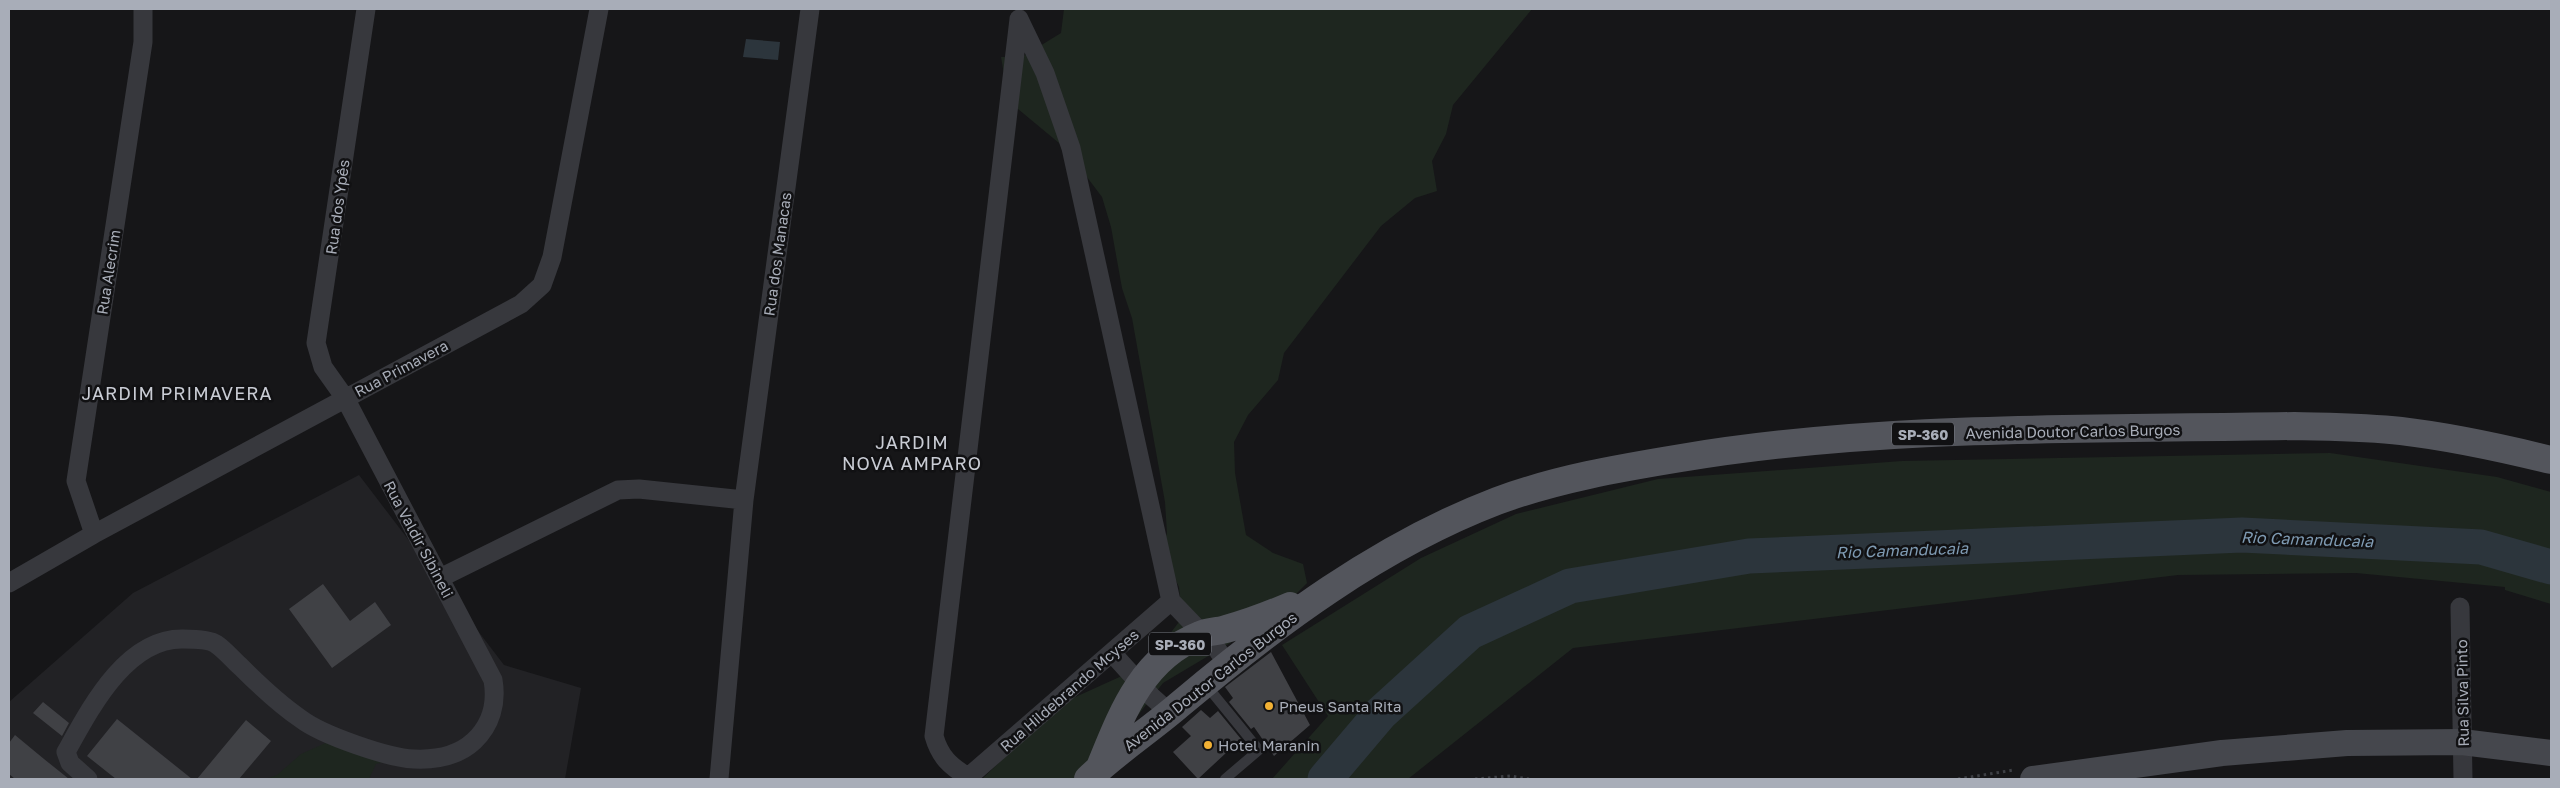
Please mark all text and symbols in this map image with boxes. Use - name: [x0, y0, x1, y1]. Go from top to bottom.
- street label: Rua dos Ypês: [321, 158, 353, 256]
- street label: Rua dos Manacas: [759, 191, 795, 317]
- street label: Rua Alecrim: [92, 228, 124, 316]
- street label: Rua Primavera: [351, 336, 451, 400]
- district label: JARDIM PRIMAVERA: [82, 382, 272, 404]
- street label: Avenida Doutor Carlos Burgos: [1966, 420, 2181, 442]
- road number: SP-360: [1892, 422, 1954, 446]
- district label: JARDIM NOVA AMPARO: [842, 431, 982, 474]
- street label: Rua Valdir Sibineli: [381, 477, 457, 601]
- water label: Rio Camanducaia: [2241, 527, 2374, 551]
- water label: Rio Camanducaia: [1836, 538, 1969, 562]
- street label: Avenida Doutor Carlos Burgos: [1120, 608, 1300, 754]
- street label: Rua Hildebrando Mcyses: [996, 625, 1142, 755]
- road number: SP-360: [1149, 633, 1211, 656]
- street label: Rua Silva Pinto: [2452, 639, 2472, 747]
- place label: Pneus Santa Rita: [1279, 697, 1402, 715]
- marker: Pneus Santa Rita: [1263, 700, 1275, 712]
- place label: Hotel Maranin: [1218, 736, 1320, 754]
- marker: Hotel Maranin: [1202, 739, 1214, 751]

